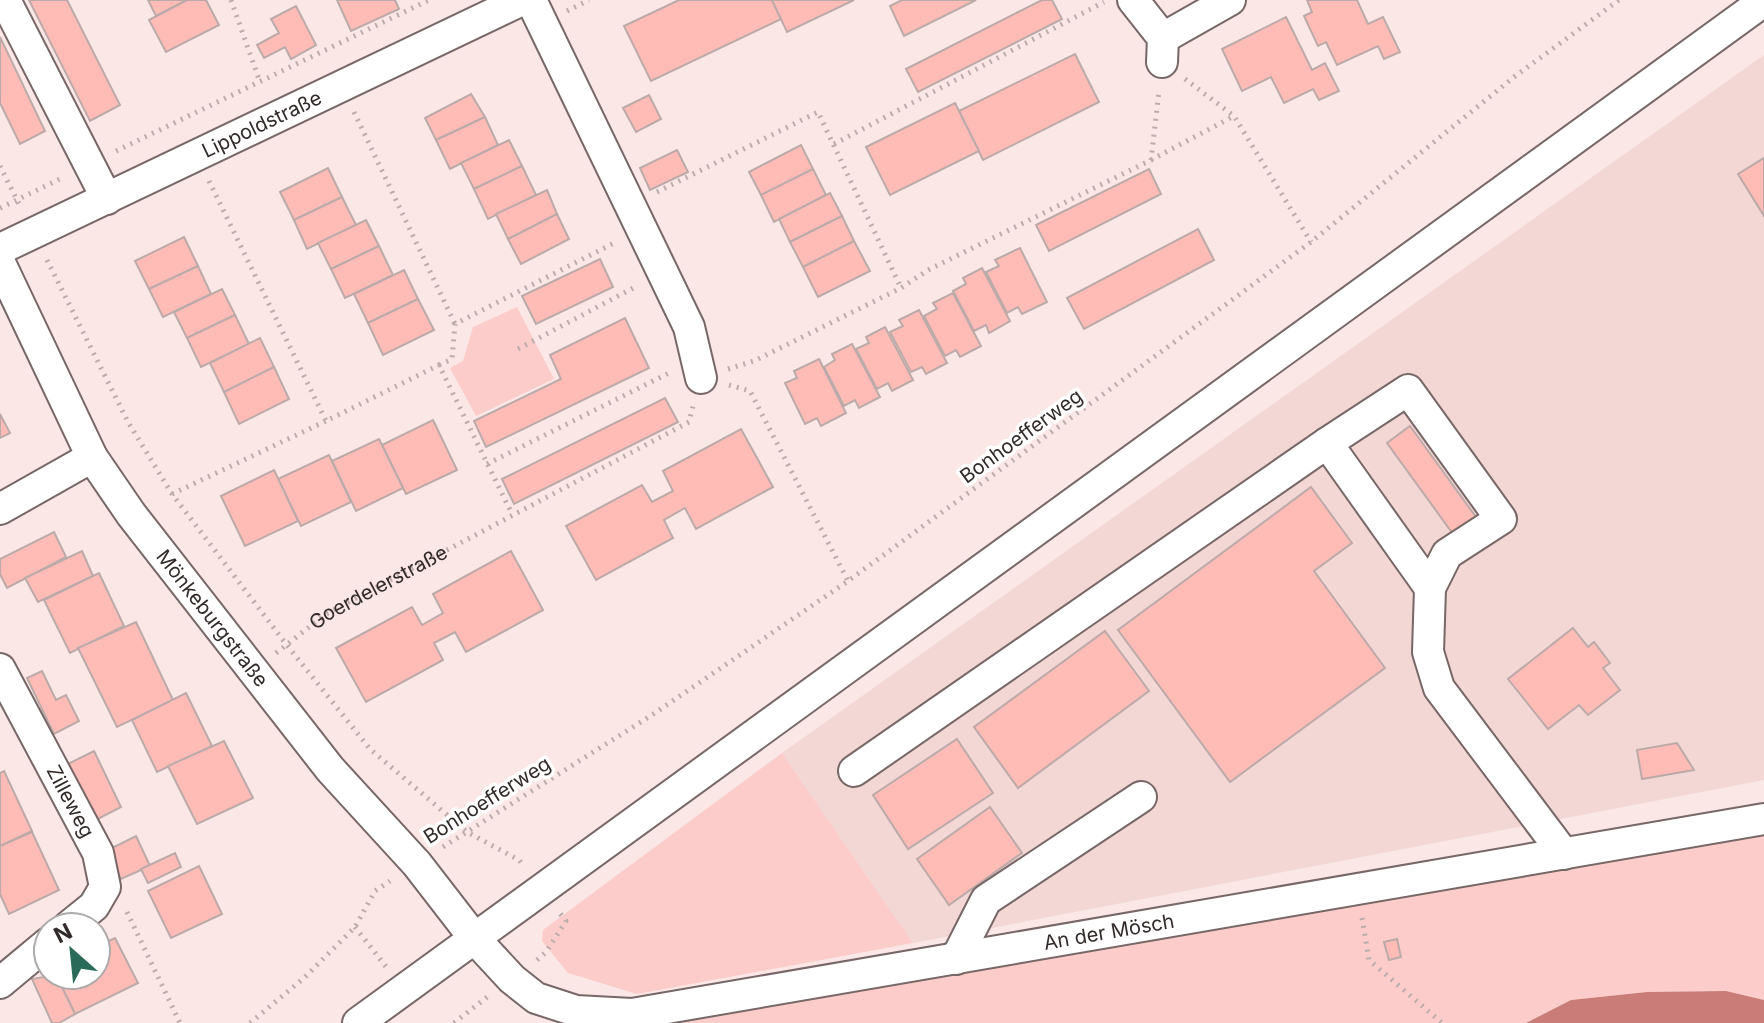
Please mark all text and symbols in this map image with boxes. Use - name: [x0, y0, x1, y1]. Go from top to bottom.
- street label: Lippoldstraße: [198, 85, 325, 163]
- street label: Bonhoefferweg: [955, 384, 1087, 488]
- street label: Goerdelerstraße: [304, 540, 451, 635]
- street label: Mönkeburgstraße: [151, 545, 273, 692]
- street label: Bonhoefferweg: [419, 751, 555, 849]
- street label: Zilleweg: [42, 761, 100, 842]
- street label: An der Mösch: [1042, 909, 1176, 955]
- north arrow: [32, 911, 112, 991]
- text: N: [50, 918, 76, 949]

